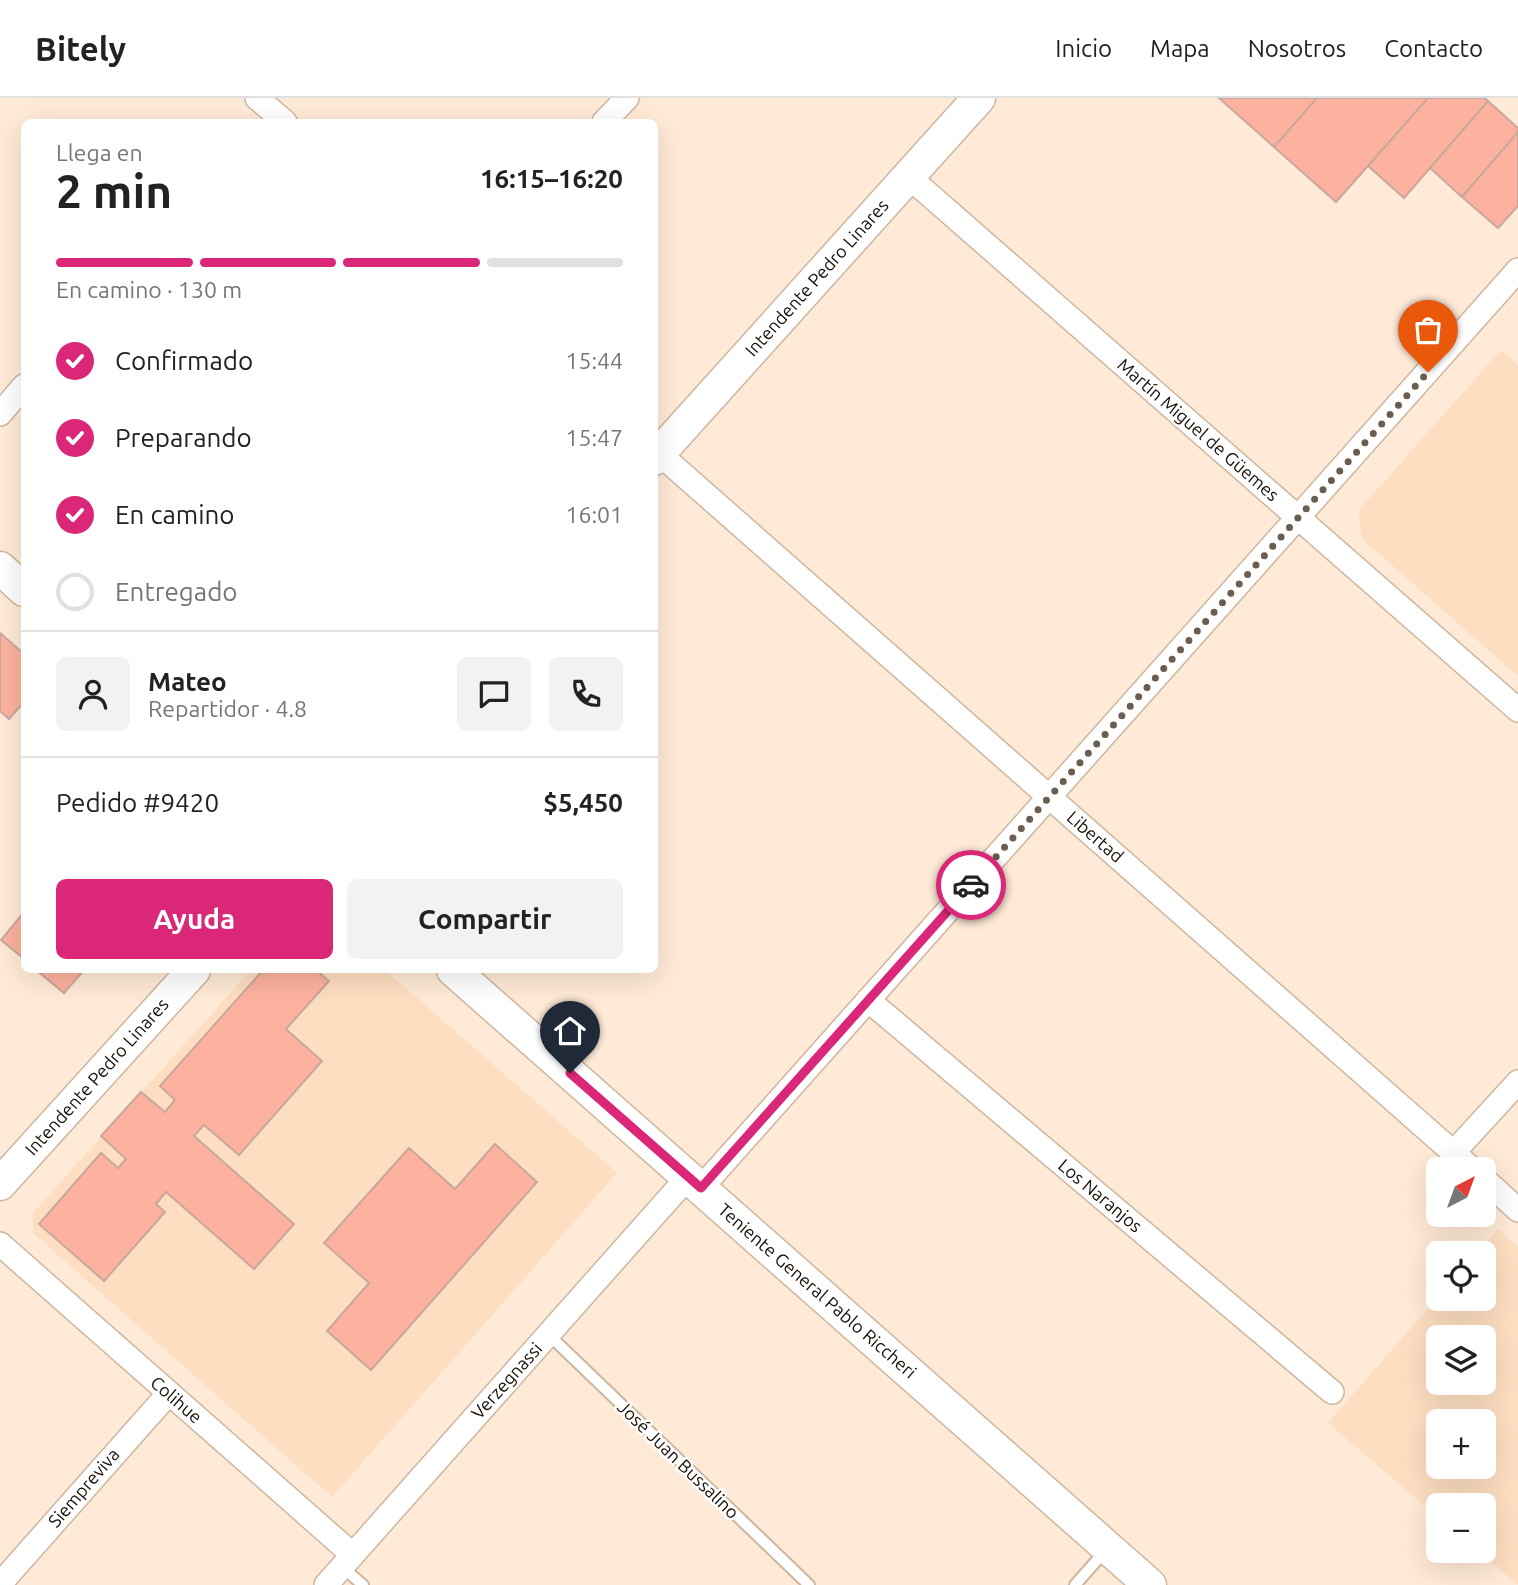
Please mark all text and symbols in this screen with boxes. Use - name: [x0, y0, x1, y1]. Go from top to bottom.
- text: Bitely: [35, 30, 126, 67]
- text: Inicio: [1055, 35, 1112, 62]
- text: Mapa: [1150, 35, 1210, 62]
- text: Nosotros: [1248, 35, 1346, 62]
- text: Contacto: [1384, 35, 1483, 62]
- text: Llega en: [56, 140, 143, 165]
- text: 16:15–16:20: [480, 164, 623, 193]
- text: 2 min: [56, 165, 172, 217]
- street label: Intendente Pedro Linares: [741, 195, 892, 360]
- text: En camino · 130 m: [56, 277, 242, 302]
- pin: [1398, 300, 1458, 372]
- icon: bag: [1409, 311, 1447, 349]
- icon: check: [56, 342, 94, 380]
- text: Confirmado: [115, 346, 253, 375]
- text: 15:44: [565, 348, 623, 373]
- street label: Martín Miguel de Güemes: [1114, 354, 1283, 505]
- icon: check: [56, 419, 94, 457]
- text: Preparando: [115, 423, 252, 452]
- text: 15:47: [565, 425, 623, 450]
- icon: check: [56, 496, 94, 534]
- text: En camino: [115, 500, 235, 529]
- text: 16:01: [565, 502, 623, 527]
- text: Entregado: [115, 577, 238, 606]
- button: person: [56, 657, 130, 731]
- button: chat: [457, 657, 531, 731]
- button: phone: [549, 657, 623, 731]
- text: Mateo: [148, 667, 227, 696]
- text: Repartidor · 4.8: [148, 696, 307, 721]
- text: Pedido #9420: [56, 788, 219, 817]
- text: $5,450: [543, 788, 623, 817]
- street label: Libertad: [1064, 807, 1128, 866]
- courier: [936, 850, 1006, 920]
- icon: car: [952, 866, 990, 904]
- button: Ayuda: [56, 879, 333, 959]
- button: Compartir: [347, 879, 623, 959]
- street label: Intendente Pedro Linares: [21, 994, 172, 1159]
- pin: [540, 1001, 600, 1073]
- icon: home: [551, 1012, 589, 1050]
- street label: Los Naranjos: [1055, 1155, 1147, 1236]
- north arrow: [1426, 1157, 1496, 1227]
- map controls: [1426, 1157, 1496, 1563]
- street label: Teniente General Pablo Riccheri: [715, 1199, 921, 1382]
- button: locate: [1426, 1241, 1496, 1311]
- button: layers: [1426, 1325, 1496, 1395]
- street label: Verzegnassi: [467, 1338, 546, 1423]
- street label: Colihue: [147, 1372, 206, 1427]
- street label: José Juan Bussalino: [614, 1396, 743, 1522]
- button: +: [1426, 1409, 1496, 1479]
- street label: Siempreviva: [44, 1444, 123, 1531]
- button: −: [1426, 1493, 1496, 1563]

